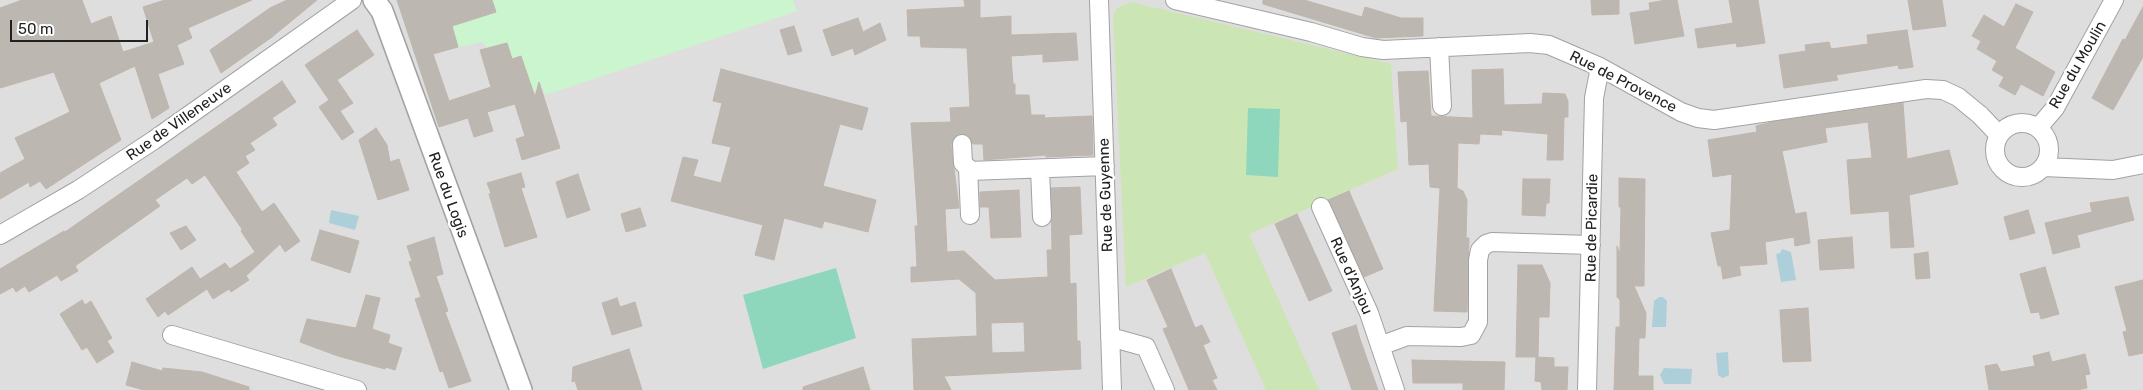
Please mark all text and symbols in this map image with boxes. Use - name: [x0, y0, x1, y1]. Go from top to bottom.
- scale bar: [12, 10, 150, 42]
- street label: Rue du Moulin: [2046, 18, 2110, 112]
- text: 50 m: [18, 20, 53, 38]
- street label: Rue de Provence: [1567, 47, 1679, 117]
- street label: Rue de Villeneuve: [123, 79, 235, 165]
- street label: Rue de Guyenne: [1095, 138, 1117, 252]
- street label: Rue du Logis: [424, 150, 472, 240]
- street label: Rue de Picardie: [1582, 174, 1602, 282]
- street label: Rue d'Anjou: [1326, 235, 1376, 317]

